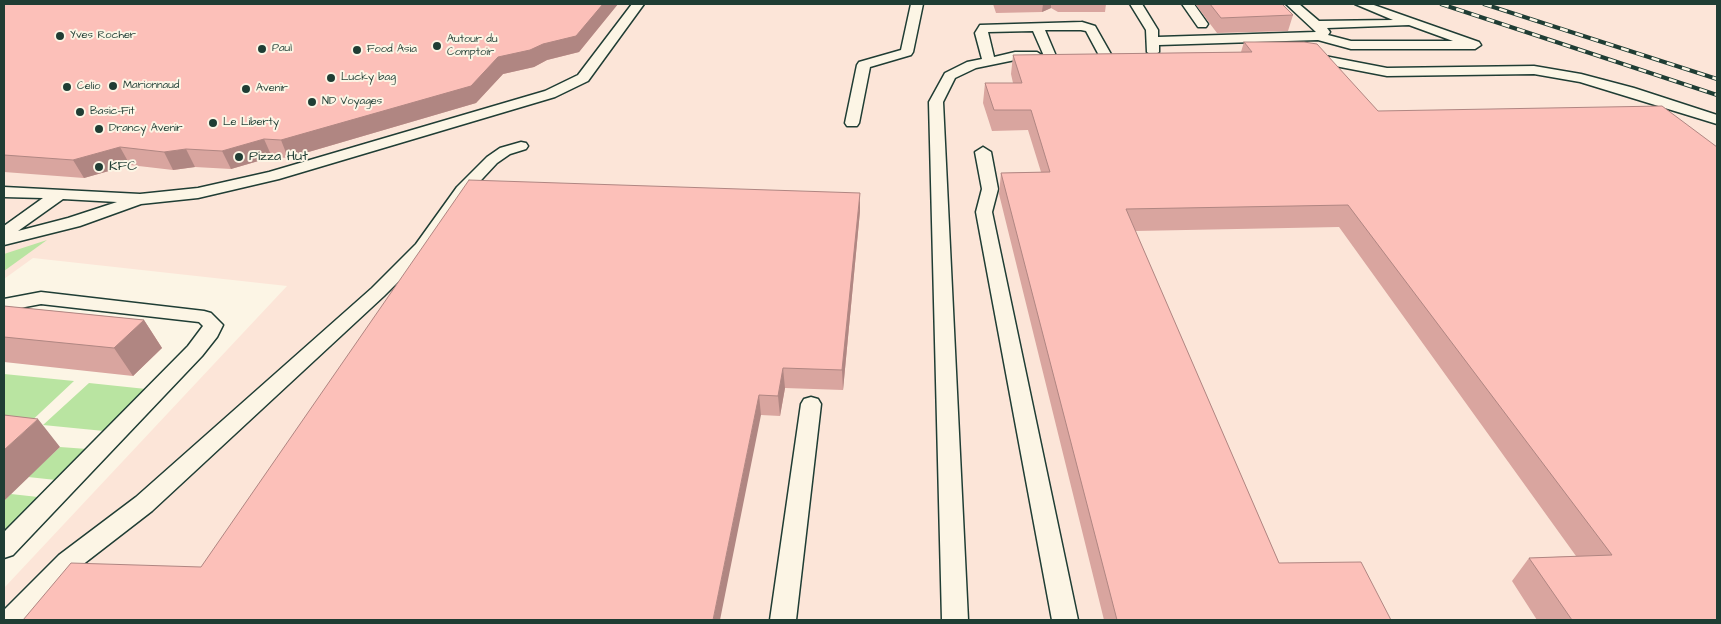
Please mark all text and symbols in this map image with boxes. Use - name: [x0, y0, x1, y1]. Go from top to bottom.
- place label: Yves Rocher: [70, 29, 136, 43]
- marker: Yves Rocher: [54, 30, 66, 42]
- place label: Autour du Comptoir: [447, 33, 498, 59]
- marker: Autour du Comptoir: [431, 40, 443, 52]
- place label: Paul: [272, 42, 292, 56]
- marker: Paul: [256, 43, 268, 55]
- place label: Food Asia: [367, 43, 417, 57]
- marker: Food Asia: [351, 44, 363, 56]
- place label: Lucky bag: [341, 71, 396, 85]
- marker: Lucky bag: [325, 72, 337, 84]
- place label: Marionnaud: [123, 79, 179, 93]
- place label: Celio: [77, 80, 100, 94]
- marker: Marionnaud: [107, 80, 119, 92]
- marker: Celio: [61, 81, 73, 93]
- place label: Avenir: [256, 82, 288, 96]
- marker: Avenir: [240, 83, 252, 95]
- place label: ND Voyages: [322, 95, 382, 109]
- marker: ND Voyages: [306, 96, 318, 108]
- place label: Basic-Fit: [90, 105, 135, 119]
- marker: Basic-Fit: [74, 106, 86, 118]
- place label: Le Liberty: [223, 116, 279, 130]
- marker: Le Liberty: [207, 117, 219, 129]
- place label: Drancy Avenir: [109, 122, 183, 136]
- marker: Drancy Avenir: [93, 123, 105, 135]
- place label: Pizza Hut: [249, 149, 308, 165]
- marker: Pizza Hut: [233, 151, 245, 163]
- place label: KFC: [109, 159, 137, 175]
- marker: KFC: [93, 161, 105, 173]

